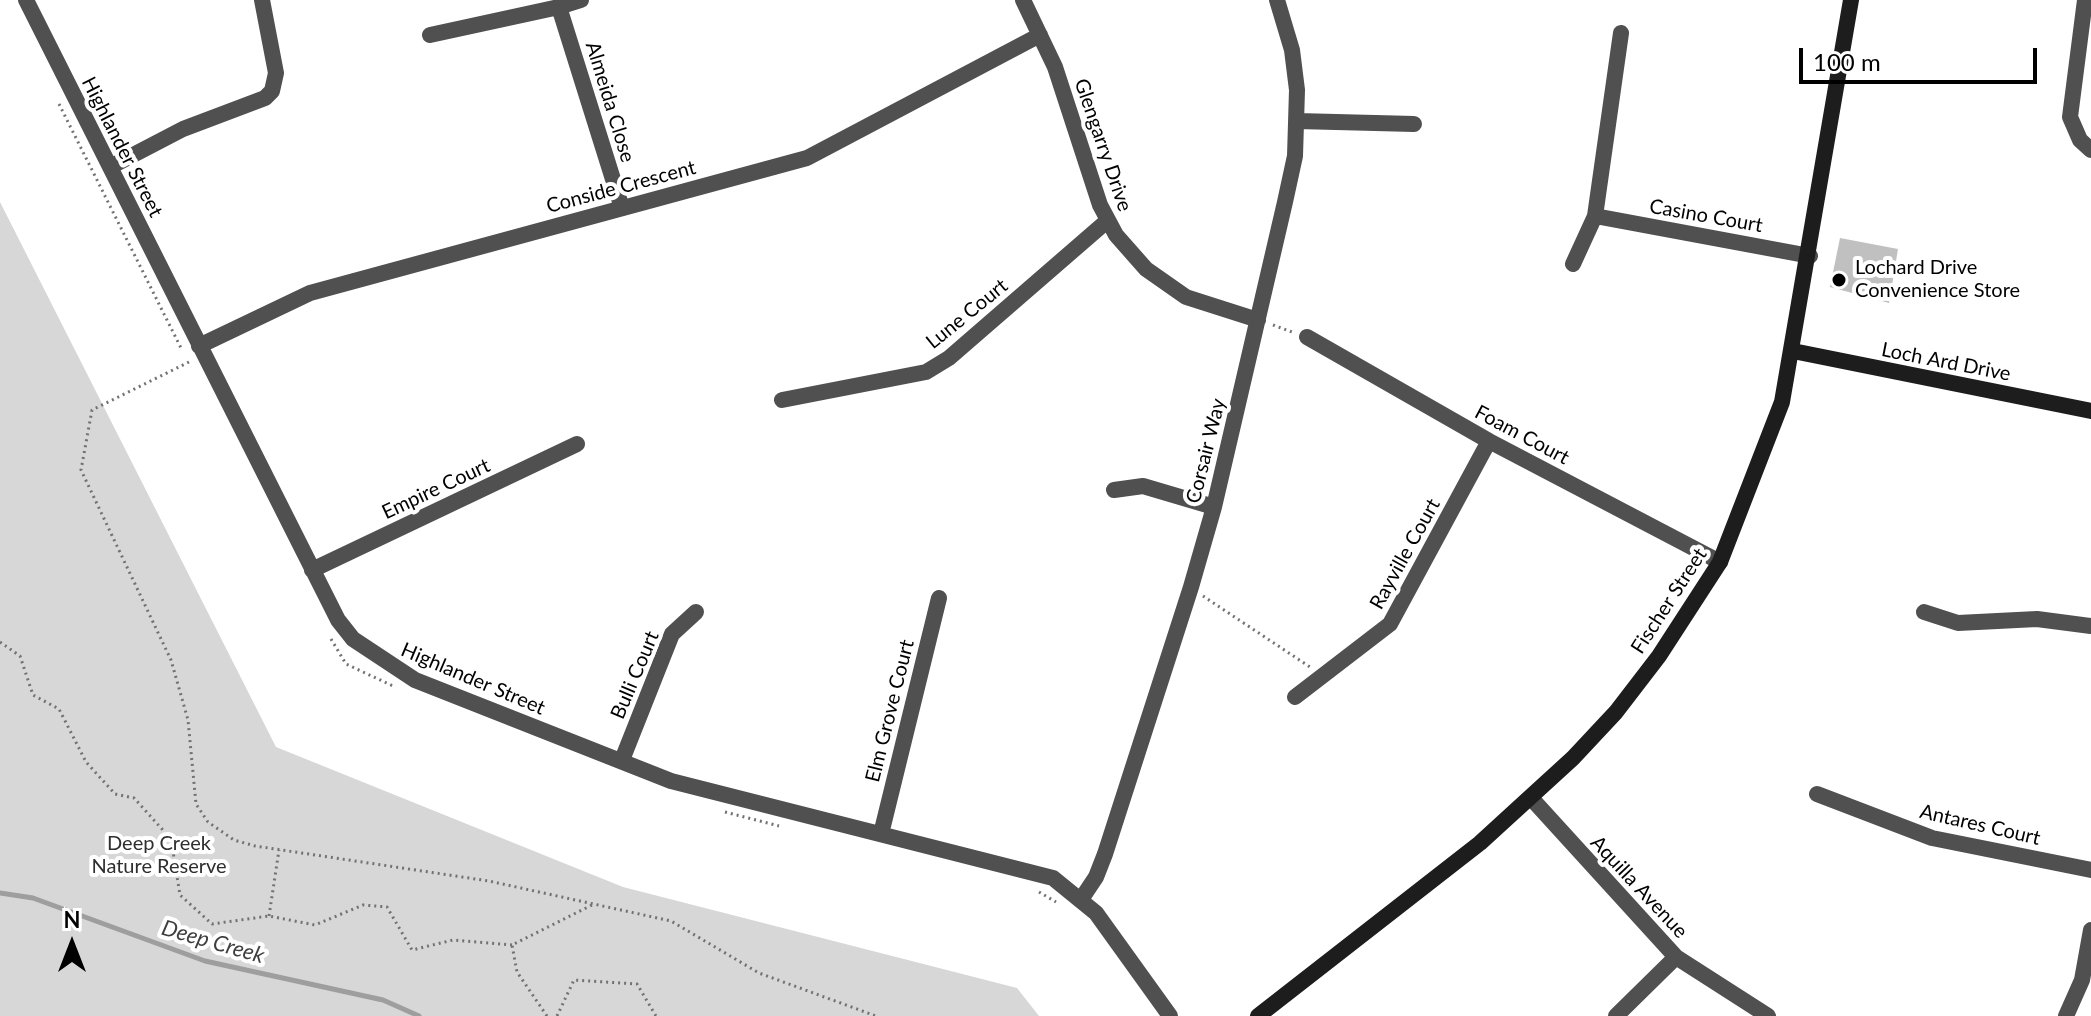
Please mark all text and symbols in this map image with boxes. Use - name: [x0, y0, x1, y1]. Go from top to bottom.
- scale bar: [1803, 32, 2041, 82]
- street label: Almeida Close: [580, 39, 640, 165]
- text: 100 m: [1813, 47, 1881, 76]
- street label: Highlander Street: [76, 73, 168, 221]
- street label: Glengarry Drive: [1069, 75, 1137, 215]
- street label: Conside Crescent: [544, 156, 698, 218]
- street label: Casino Court: [1648, 194, 1764, 238]
- place label: Lochard Drive Convenience Store: [1855, 256, 2020, 303]
- marker: Lochard Drive Convenience Store: [1830, 271, 1848, 289]
- street label: Lune Court: [921, 274, 1013, 354]
- street label: Loch Ard Drive: [1879, 338, 2013, 386]
- street label: Corsair Way: [1181, 396, 1231, 506]
- street label: Foam Court: [1471, 400, 1573, 470]
- street label: Empire Court: [378, 454, 494, 524]
- street label: Rayville Court: [1365, 495, 1445, 613]
- street label: Fischer Street: [1626, 544, 1712, 658]
- street label: Bulli Court: [606, 627, 664, 723]
- street label: Elm Grove Court: [861, 637, 919, 785]
- street label: Highlander Street: [397, 638, 549, 720]
- street label: Antares Court: [1917, 799, 2043, 851]
- street label: Aquilla Avenue: [1585, 831, 1693, 943]
- park label: Deep Creek Nature Reserve: [91, 832, 227, 879]
- north arrow: [32, 904, 112, 984]
- text: N: [64, 906, 80, 933]
- water label: Deep Creek: [159, 915, 267, 969]

